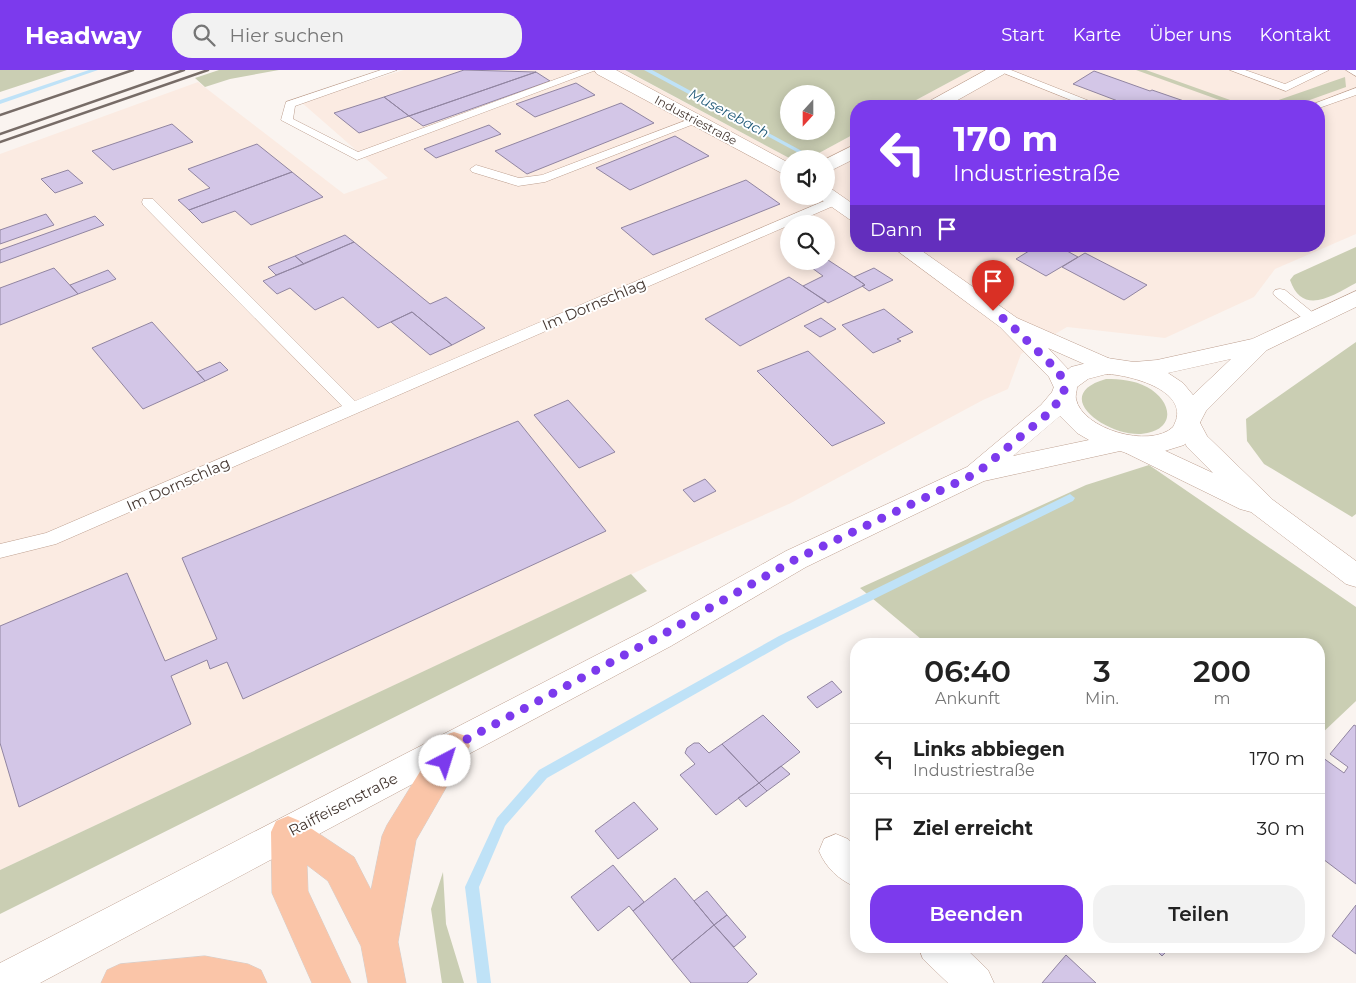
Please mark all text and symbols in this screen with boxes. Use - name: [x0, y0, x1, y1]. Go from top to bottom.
- search box: [172, 13, 522, 58]
- text: Headway: [25, 21, 142, 50]
- icon: search: [190, 21, 218, 49]
- text: Hier suchen: [230, 24, 344, 47]
- text: Start: [1001, 24, 1045, 46]
- text: Karte: [1073, 24, 1121, 46]
- text: Über uns: [1149, 24, 1232, 46]
- text: Kontakt: [1260, 24, 1331, 46]
- water label: Muserebach: [686, 84, 772, 142]
- north arrow: [780, 85, 835, 140]
- map controls: [780, 85, 835, 270]
- street label: Industriestraße: [652, 92, 740, 148]
- text: 170 m: [953, 117, 1058, 160]
- icon: left: [870, 120, 935, 185]
- button: sound: [780, 150, 835, 205]
- text: Industriestraße: [953, 160, 1120, 187]
- button: search: [780, 215, 835, 270]
- icon: arrive: [933, 215, 961, 243]
- text: Dann: [870, 218, 923, 241]
- pin: [972, 260, 1014, 311]
- icon: arrive: [979, 267, 1007, 295]
- street label: Im Dornschlag: [539, 274, 649, 334]
- street label: Im Dornschlag: [123, 453, 233, 515]
- text: 06:40: [924, 653, 1011, 690]
- text: 3: [1093, 653, 1111, 690]
- text: 200: [1193, 653, 1251, 690]
- text: Ankunft: [935, 689, 1000, 708]
- text: Min.: [1085, 689, 1119, 708]
- text: m: [1213, 689, 1230, 708]
- position arrow: [418, 734, 470, 786]
- text: Links abbiegen: [913, 738, 1065, 761]
- icon: left: [870, 745, 898, 773]
- text: 170 m: [1250, 747, 1305, 770]
- text: Industriestraße: [913, 761, 1035, 780]
- street label: Raiffeisenstraße: [285, 768, 401, 840]
- icon: arrive: [870, 815, 898, 843]
- text: Ziel erreicht: [913, 817, 1033, 840]
- text: 30 m: [1257, 817, 1305, 840]
- button: Beenden: [870, 885, 1083, 943]
- button: Teilen: [1093, 885, 1305, 943]

